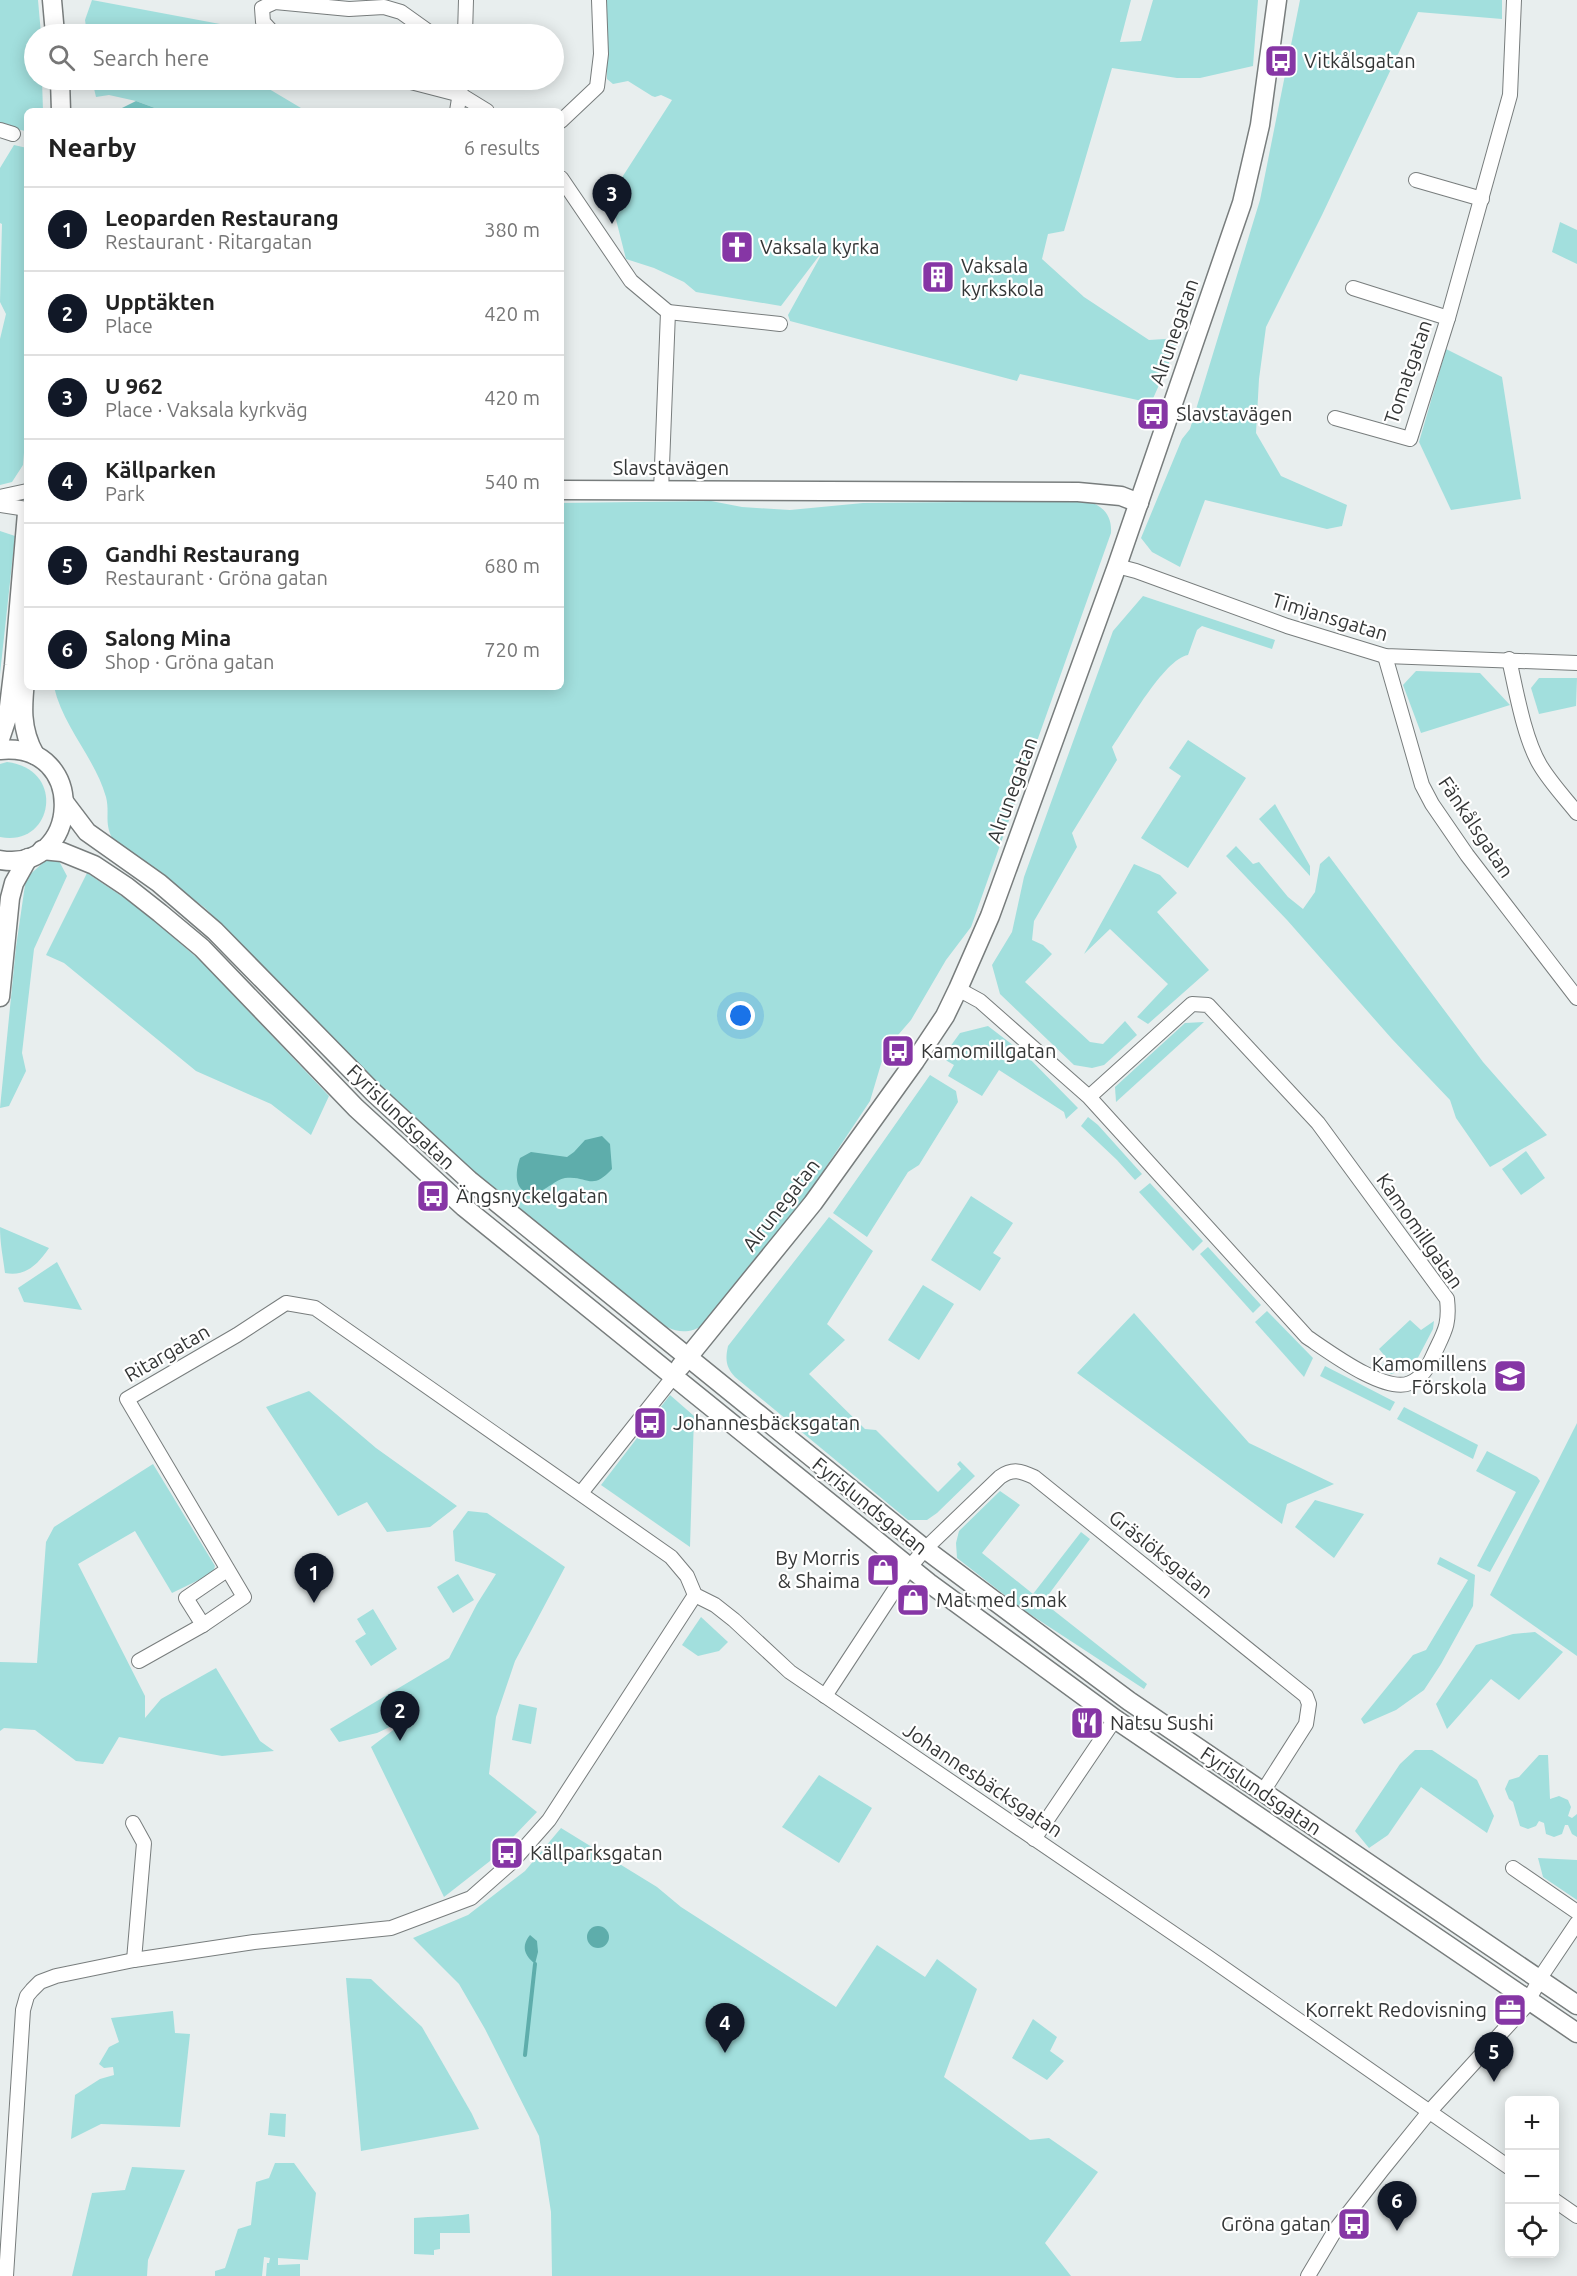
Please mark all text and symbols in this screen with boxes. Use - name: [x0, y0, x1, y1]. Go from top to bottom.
- search box: [24, 24, 564, 90]
- icon: search: [45, 41, 78, 74]
- bus stop icon: Vitkålsgatan: [1263, 43, 1299, 79]
- text: Search here: [93, 45, 209, 70]
- place label: Vitkålsgatan: [1304, 49, 1416, 72]
- text: Nearby: [48, 133, 136, 162]
- text: 6 results: [464, 136, 540, 159]
- pin: 3: [592, 174, 632, 224]
- text: Leoparden Restaurang: [105, 205, 339, 230]
- text: 1: [62, 218, 73, 241]
- text: 380 m: [484, 218, 540, 241]
- church icon: Vaksala kyrka: [719, 229, 755, 265]
- text: Restaurant · Ritargatan: [105, 230, 312, 253]
- place label: Vaksala kyrka: [760, 235, 880, 258]
- place label: Vaksala kyrkskola: [961, 254, 1044, 300]
- building icon: Vaksala kyrkskola: [920, 259, 956, 295]
- street label: Alrunegatan: [1145, 276, 1202, 388]
- text: Upptäkten: [105, 289, 215, 314]
- text: 2: [62, 302, 73, 325]
- text: 420 m: [484, 302, 540, 325]
- text: Place: [105, 314, 153, 337]
- street label: Tomatgatan: [1379, 317, 1436, 427]
- text: U 962: [105, 373, 163, 398]
- text: 3: [62, 386, 73, 409]
- text: 420 m: [484, 386, 540, 409]
- bus stop icon: Slavstavägen: [1135, 396, 1171, 432]
- text: Place · Vaksala kyrkväg: [105, 398, 308, 421]
- place label: Slavstavägen: [1176, 402, 1293, 425]
- street label: Slavstavägen: [613, 456, 729, 479]
- text: Källparken: [105, 457, 216, 482]
- text: 4: [62, 470, 73, 493]
- text: 540 m: [484, 470, 540, 493]
- text: Park: [105, 482, 145, 505]
- text: Gandhi Restaurang: [105, 541, 300, 566]
- text: 5: [62, 554, 73, 577]
- text: 680 m: [484, 554, 540, 577]
- text: Restaurant · Gröna gatan: [105, 566, 328, 589]
- street label: Timjansgatan: [1269, 588, 1391, 645]
- text: Salong Mina: [105, 625, 231, 650]
- text: 6: [62, 638, 73, 661]
- text: 720 m: [484, 638, 540, 661]
- text: Shop · Gröna gatan: [105, 650, 274, 673]
- street label: Alrunegatan: [982, 734, 1041, 846]
- street label: Fänkålsgatan: [1434, 772, 1519, 882]
- your location: [726, 1001, 755, 1030]
- bus stop icon: Kamomillgatan: [880, 1033, 916, 1069]
- place label: Kamomillgatan: [921, 1039, 1056, 1062]
- street label: Fyrislundsgatan: [343, 1059, 460, 1174]
- street label: Alrunegatan: [737, 1154, 824, 1256]
- street label: Kamomillgatan: [1372, 1169, 1469, 1293]
- bus stop icon: Ängsnyckelgatan: [415, 1178, 451, 1214]
- place label: Ängsnyckelgatan: [456, 1184, 608, 1207]
- street label: Ritargatan: [120, 1319, 213, 1386]
- place label: Kamomillens Förskola: [1372, 1352, 1487, 1398]
- school or university icon: Kamomillens Förskola: [1492, 1358, 1528, 1394]
- bus stop icon: Johannesbäcksgatan: [632, 1405, 668, 1441]
- place label: Johannesbäcksgatan: [673, 1411, 860, 1434]
- street label: Fyrislundsgatan: [808, 1452, 932, 1559]
- street label: Gräslöksgatan: [1105, 1505, 1218, 1602]
- place label: By Morris & Shaima: [775, 1546, 860, 1592]
- shop icon: By Morris & Shaima: [865, 1552, 901, 1588]
- pin: 1: [294, 1554, 334, 1603]
- shop icon: Mat med smak: [895, 1582, 931, 1618]
- place label: Mat med smak: [936, 1588, 1067, 1611]
- pin: 2: [380, 1692, 420, 1741]
- restaurant icon: Natsu Sushi: [1069, 1705, 1105, 1741]
- place label: Natsu Sushi: [1110, 1711, 1214, 1734]
- street label: Johannesbäcksgatan: [899, 1718, 1067, 1841]
- street label: Fyrislundsgatan: [1196, 1742, 1326, 1840]
- bus stop icon: Källparksgatan: [489, 1835, 525, 1871]
- place label: Källparksgatan: [530, 1841, 663, 1864]
- office icon: Korrekt Redovisning: [1492, 1992, 1528, 2028]
- place label: Korrekt Redovisning: [1305, 1998, 1487, 2021]
- pin: 4: [706, 2004, 744, 2053]
- pin: 5: [1474, 2032, 1514, 2082]
- map controls: [1505, 2096, 1559, 2258]
- button: +: [1505, 2096, 1559, 2150]
- button: −: [1505, 2150, 1559, 2204]
- pin: 6: [1378, 2182, 1416, 2231]
- button: locate: [1505, 2204, 1559, 2258]
- bus stop icon: Gröna gatan: [1336, 2206, 1372, 2242]
- place label: Gröna gatan: [1221, 2212, 1331, 2235]

